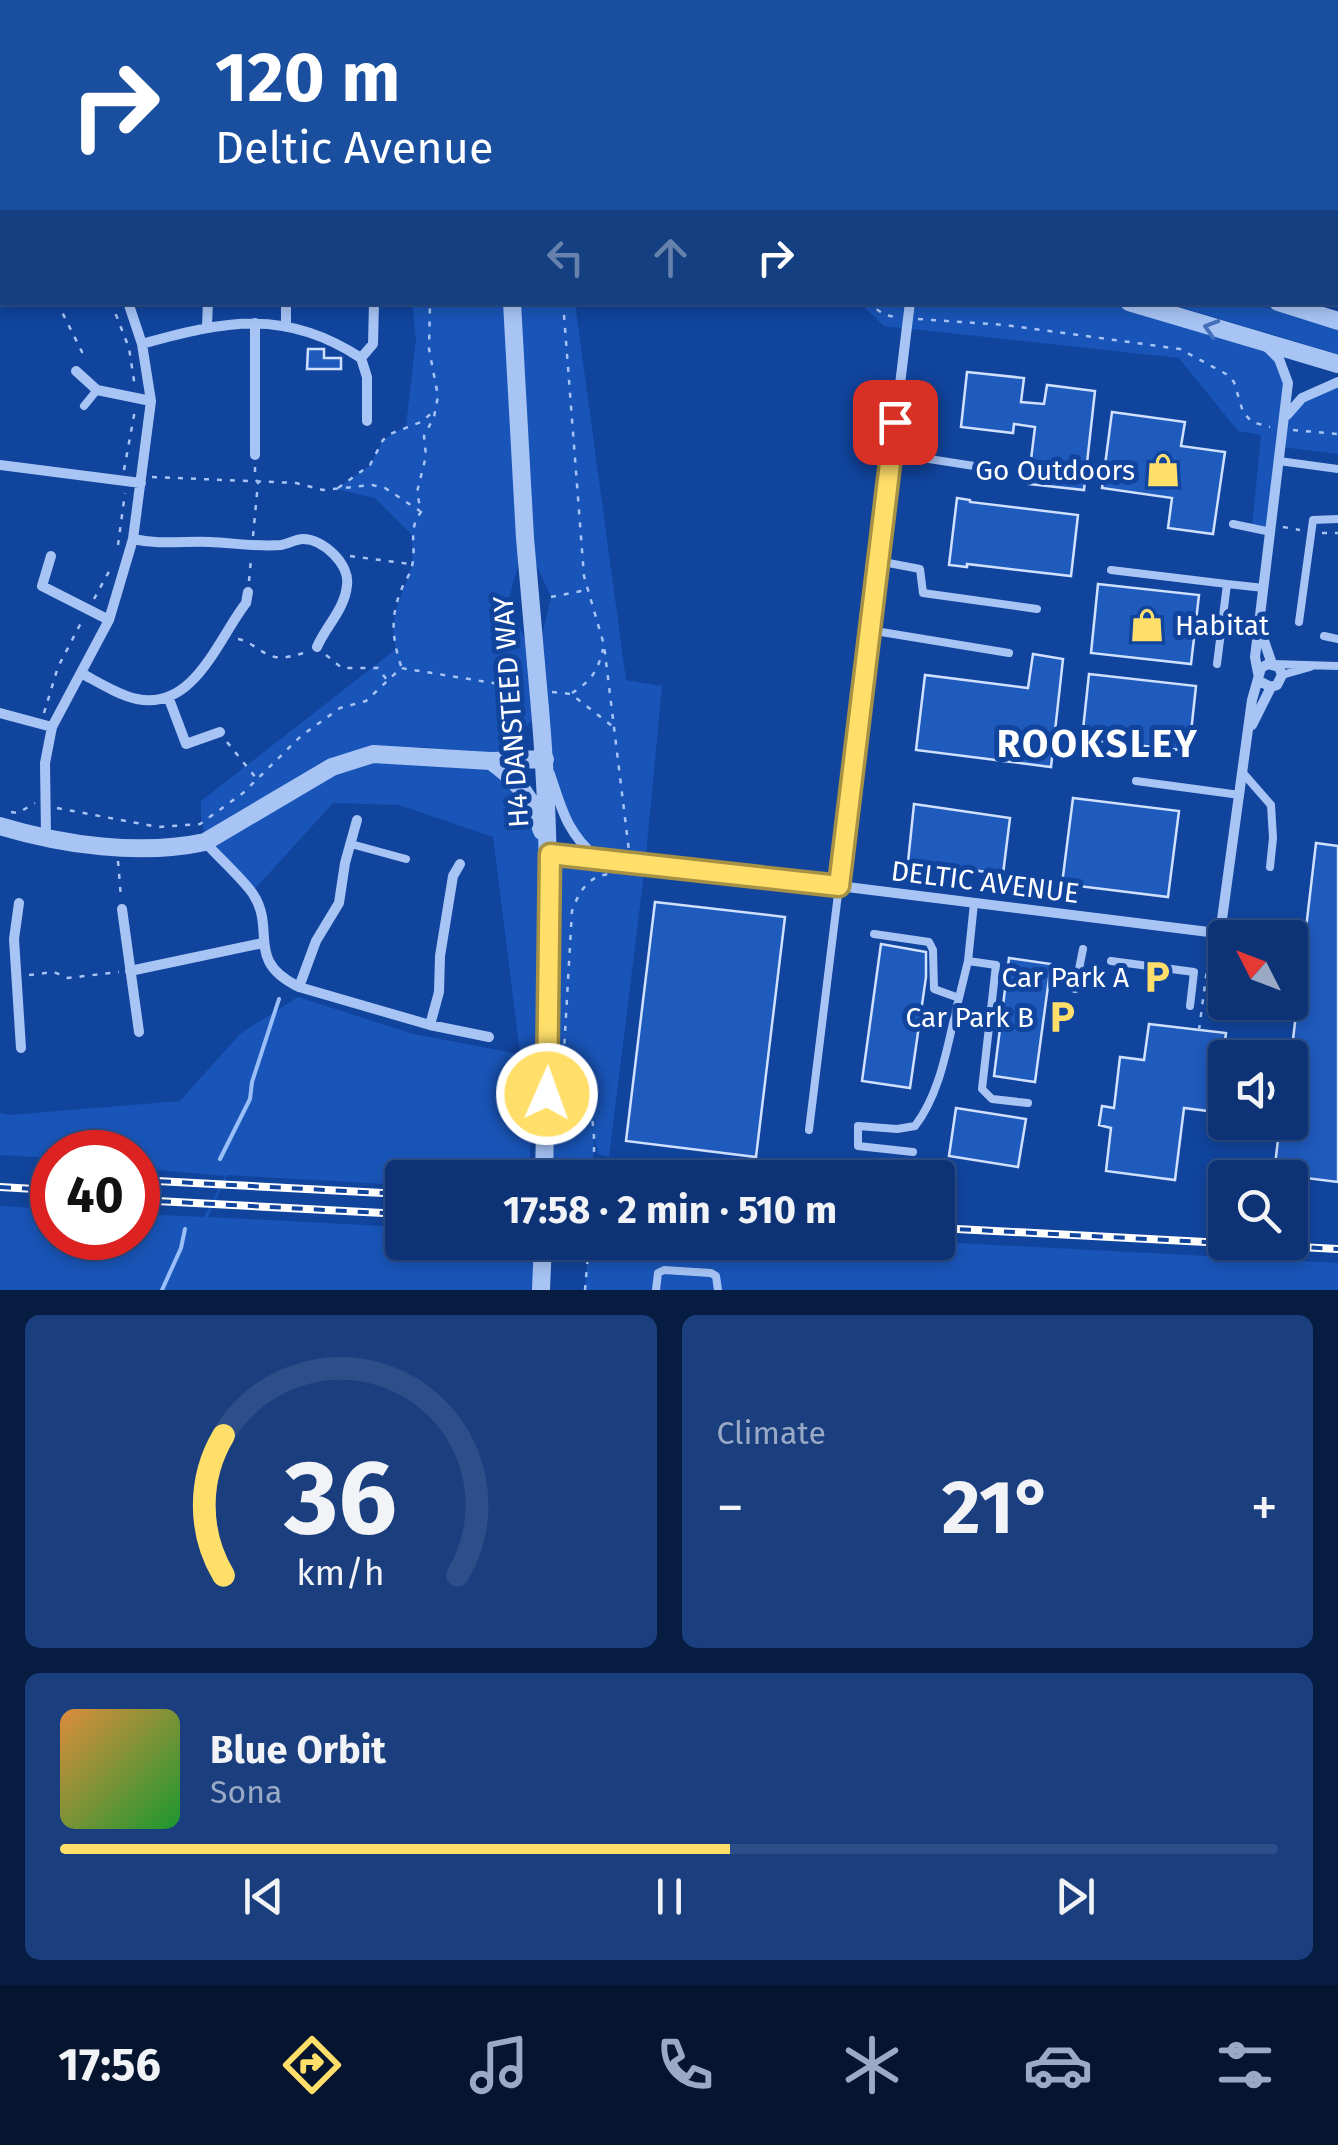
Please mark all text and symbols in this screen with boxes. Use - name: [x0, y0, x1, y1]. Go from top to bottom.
- text: 120 m: [215, 36, 400, 120]
- icon: right: [50, 40, 180, 170]
- text: Deltic Avenue: [215, 121, 493, 175]
- icon: left: [538, 230, 593, 285]
- icon: ahead: [643, 230, 698, 285]
- icon: right: [748, 230, 803, 285]
- one-way arrow: [1203, 319, 1220, 339]
- pin: [853, 380, 938, 465]
- icon: arrive: [868, 395, 923, 450]
- shop icon: Go Outdoors: [1144, 451, 1182, 489]
- place label: Go Outdoors: [975, 454, 1135, 487]
- street label: H4 DANSTEED WAY: [486, 595, 536, 829]
- shop icon: Habitat: [1128, 606, 1166, 644]
- place label: Habitat: [1175, 609, 1270, 642]
- district label: ROOKSLEY: [997, 721, 1199, 767]
- street label: DELTIC AVENUE: [889, 854, 1081, 910]
- north arrow: [1208, 920, 1308, 1020]
- map controls: [1208, 920, 1308, 1260]
- parking icon: Car Park A: [1138, 958, 1176, 996]
- place label: Car Park A: [1002, 961, 1129, 994]
- parking icon: Car Park B: [1043, 998, 1081, 1036]
- place label: Car Park B: [906, 1001, 1034, 1034]
- button: sound: [1208, 1040, 1308, 1140]
- position arrow: [495, 1042, 599, 1146]
- speed limit sign: 40: [30, 1130, 160, 1260]
- button: search: [1208, 1160, 1308, 1260]
- text: 17:58 · 2 min · 510 m: [503, 1187, 837, 1233]
- text: Climate: [717, 1414, 826, 1452]
- text: 36: [283, 1436, 397, 1561]
- text: 21°: [942, 1463, 1053, 1553]
- text: −: [717, 1475, 744, 1541]
- text: +: [1251, 1475, 1278, 1541]
- text: km/h: [297, 1552, 385, 1594]
- text: Blue Orbit: [210, 1727, 386, 1773]
- text: Sona: [210, 1773, 282, 1811]
- icon: previous: [236, 1869, 291, 1924]
- icon: pause: [642, 1869, 697, 1924]
- icon: next: [1048, 1869, 1103, 1924]
- icon: directions: [277, 2030, 347, 2100]
- icon: music: [464, 2030, 534, 2100]
- icon: phone: [650, 2030, 720, 2100]
- icon: climate: [837, 2030, 907, 2100]
- icon: car: [1023, 2030, 1093, 2100]
- icon: filters: [1210, 2030, 1280, 2100]
- text: 17:56: [58, 2038, 161, 2092]

